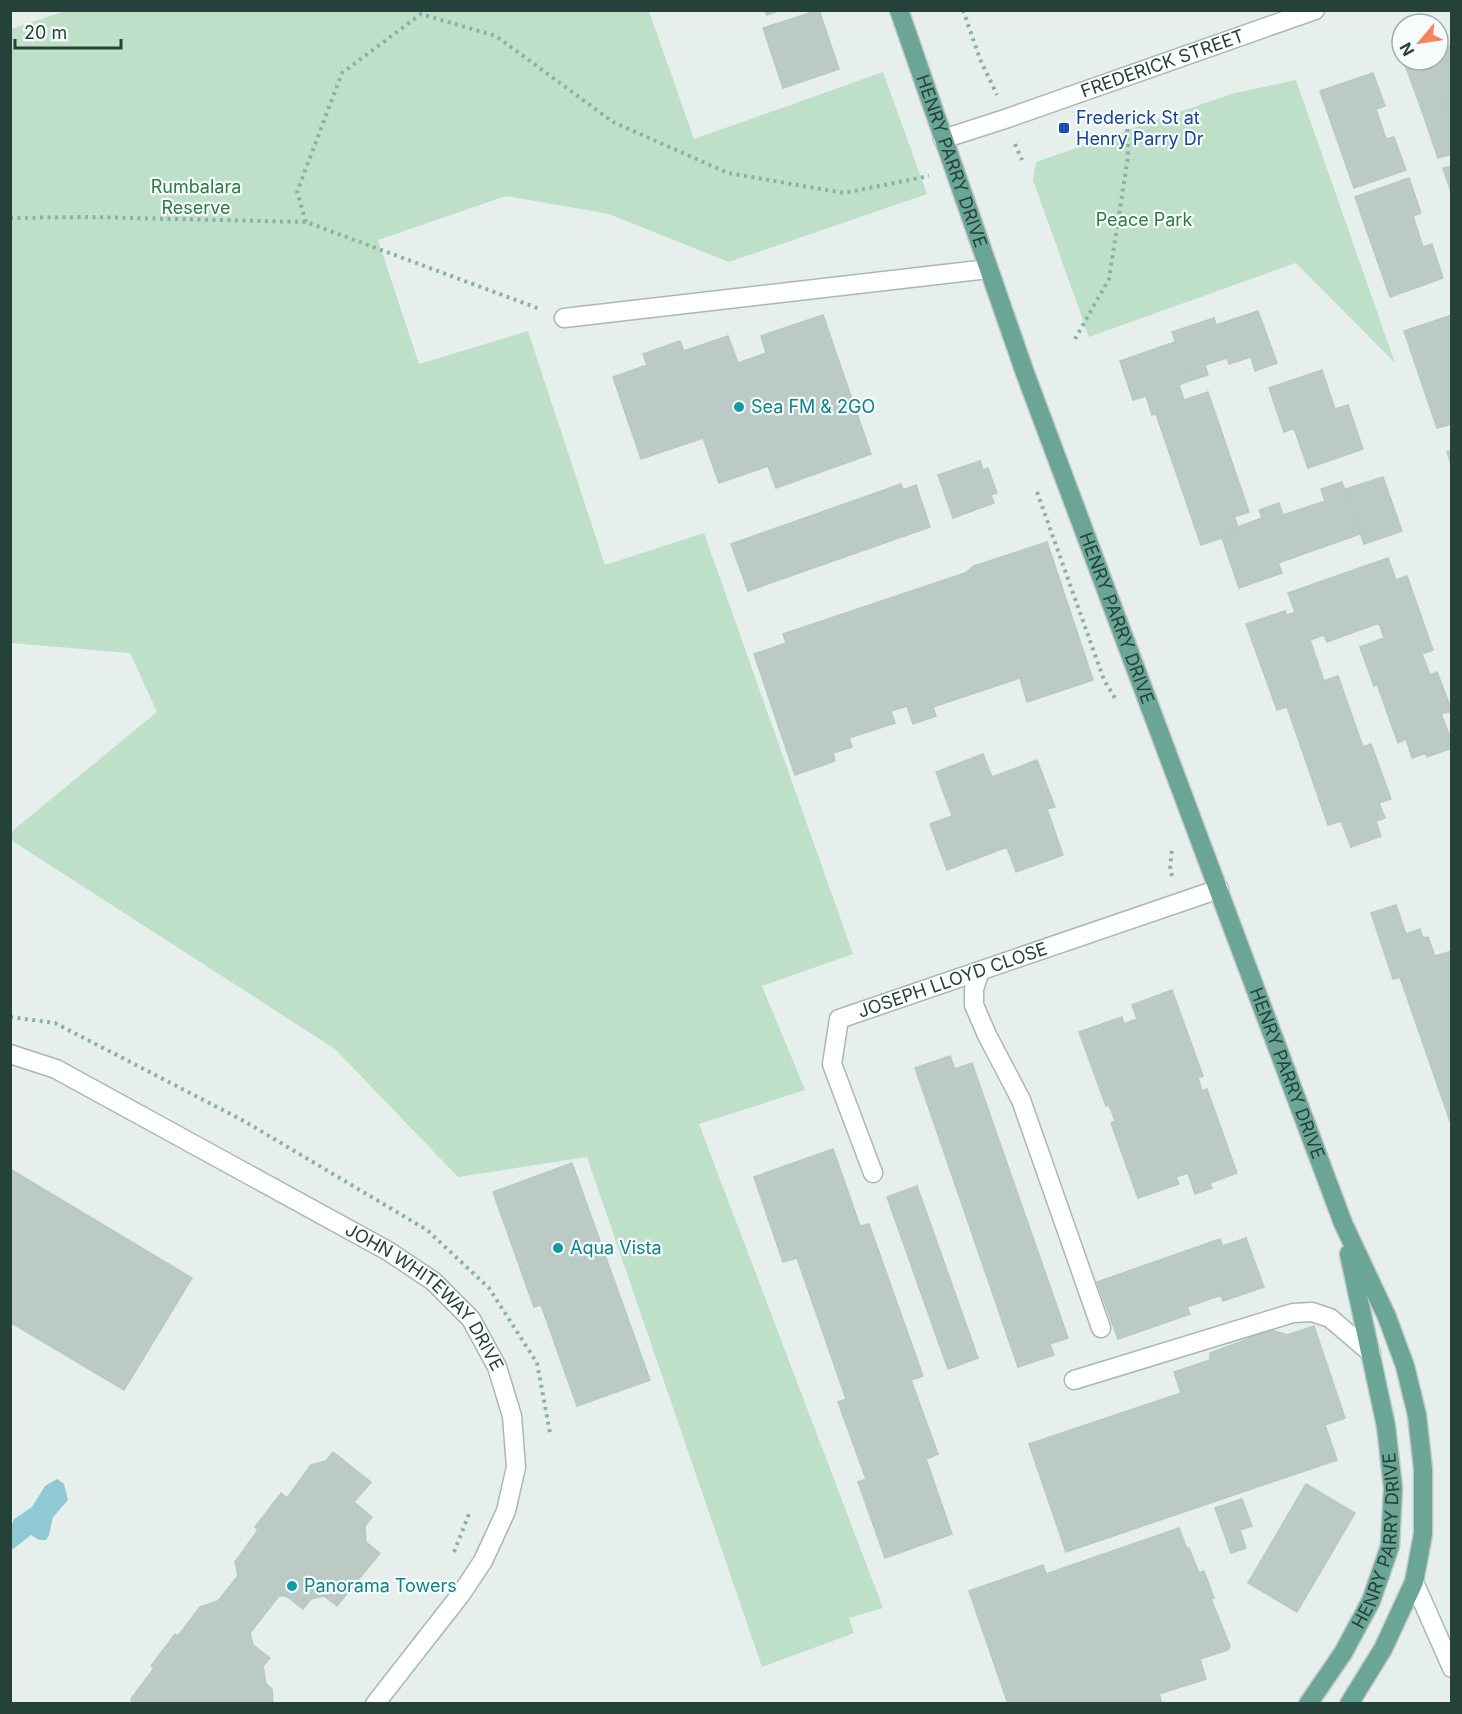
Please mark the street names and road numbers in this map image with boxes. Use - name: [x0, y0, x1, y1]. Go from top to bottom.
- street label: FREDERICK STREET: [1078, 25, 1247, 102]
- street label: HENRY PARRY DRIVE: [912, 72, 992, 250]
- street label: HENRY PARRY DRIVE: [1076, 529, 1159, 707]
- street label: JOSEPH LLOYD CLOSE: [855, 938, 1050, 1022]
- street label: HENRY PARRY DRIVE: [1246, 984, 1329, 1162]
- street label: JOHN WHITEWAY DRIVE: [342, 1219, 508, 1374]
- street label: HENRY PARRY DRIVE: [1347, 1452, 1403, 1632]

